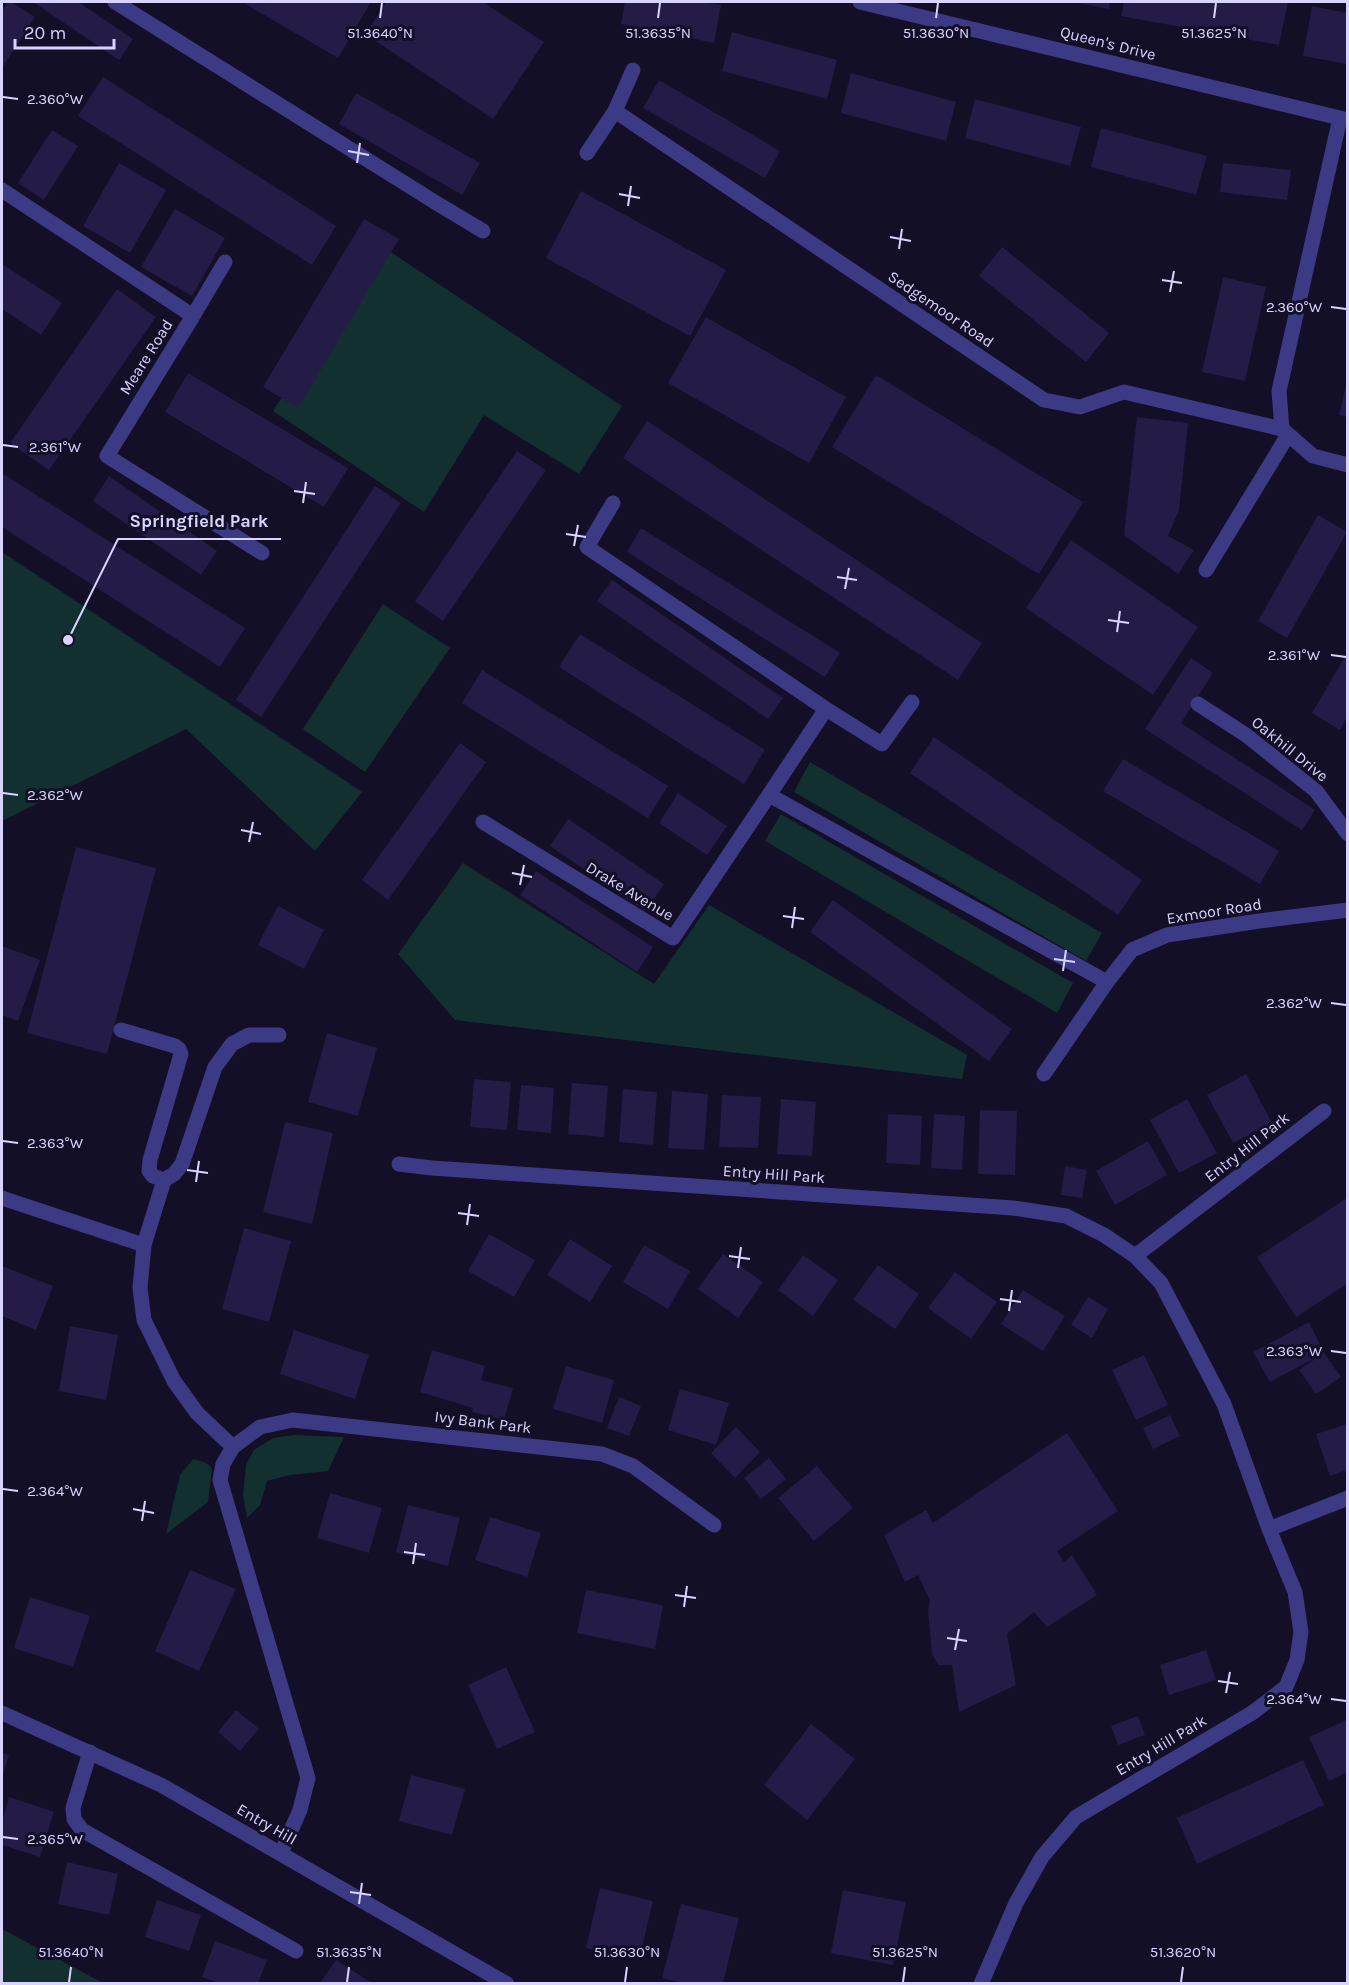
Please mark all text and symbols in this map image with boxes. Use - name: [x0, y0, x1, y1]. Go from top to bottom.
- scale bar: [15, 12, 114, 50]
- text: 20 m: [24, 22, 66, 44]
- street label: Queen's Drive: [1058, 22, 1158, 64]
- text: 51.3640°N: [347, 24, 413, 42]
- text: 51.3635°N: [625, 24, 691, 42]
- text: 51.3630°N: [903, 24, 969, 42]
- text: 51.3625°N: [1181, 24, 1247, 42]
- text: 2.360°W: [27, 90, 84, 108]
- street label: Sedgemoor Road: [884, 267, 998, 351]
- text: 2.360°W: [1266, 298, 1323, 316]
- street label: Meare Road: [115, 316, 177, 398]
- text: 2.361°W: [29, 438, 82, 456]
- callout: Springfield Park: [118, 503, 281, 539]
- text: Springfield Park: [130, 510, 269, 532]
- text: 2.361°W: [1268, 646, 1321, 664]
- street label: Oakhill Drive: [1248, 712, 1332, 786]
- text: 2.362°W: [27, 786, 84, 804]
- street label: Drake Avenue: [583, 857, 677, 925]
- street label: Exmoor Road: [1165, 894, 1263, 928]
- text: 2.362°W: [1266, 994, 1323, 1012]
- street label: Entry Hill Park: [1201, 1108, 1293, 1186]
- text: 2.363°W: [27, 1134, 84, 1152]
- street label: Entry Hill Park: [722, 1161, 826, 1187]
- text: 2.363°W: [1266, 1342, 1323, 1360]
- street label: Ivy Bank Park: [433, 1407, 533, 1437]
- text: 2.364°W: [27, 1482, 83, 1500]
- text: 2.364°W: [1266, 1690, 1322, 1708]
- street label: Entry Hill Park: [1112, 1710, 1210, 1780]
- street label: Entry Hill: [234, 1799, 300, 1849]
- text: 2.365°W: [27, 1830, 83, 1848]
- text: 51.3640°N: [38, 1943, 104, 1961]
- text: 51.3635°N: [316, 1943, 382, 1961]
- text: 51.3630°N: [594, 1943, 660, 1961]
- text: 51.3625°N: [872, 1943, 938, 1961]
- text: 51.3620°N: [1150, 1943, 1216, 1961]

